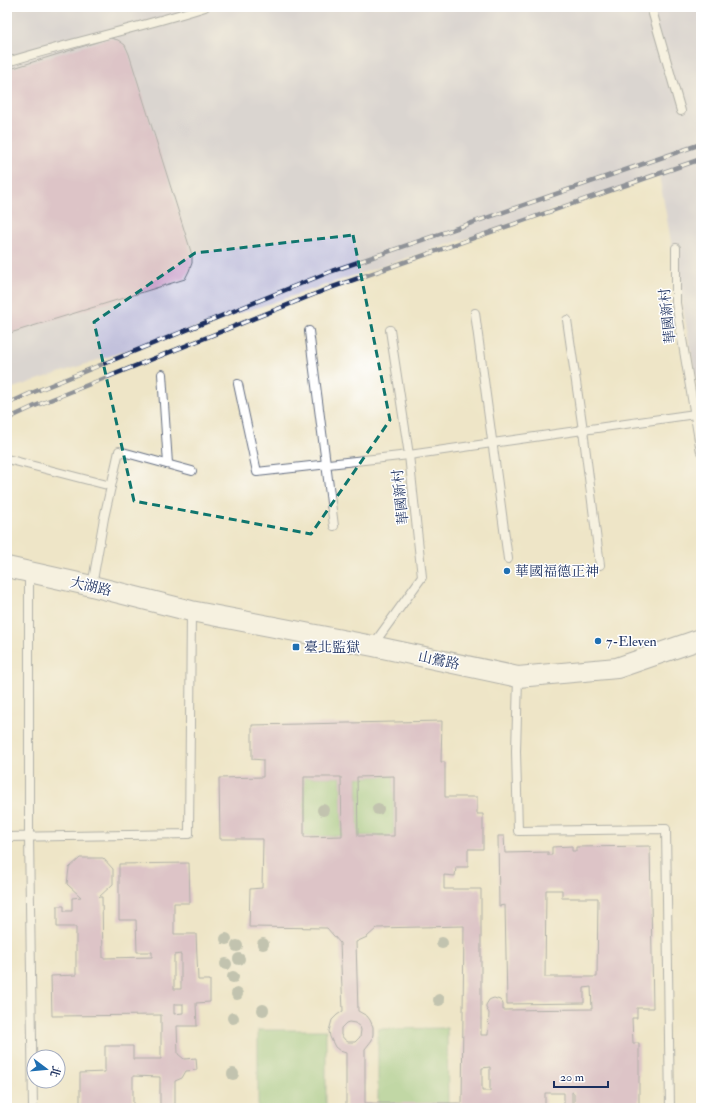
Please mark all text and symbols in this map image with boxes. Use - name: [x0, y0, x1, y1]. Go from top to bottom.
- street label: 華國新村: [656, 287, 679, 345]
- street label: 華國新村: [389, 468, 412, 526]
- place label: 華國福德正神: [515, 563, 599, 580]
- marker: 華國福德正神: [502, 566, 512, 576]
- street label: 大湖路: [69, 573, 113, 599]
- place label: 7-Eleven: [606, 633, 657, 650]
- marker: 7-Eleven: [593, 636, 603, 646]
- place label: 臺北監獄: [304, 639, 360, 656]
- marker: 臺北監獄: [291, 642, 301, 652]
- street label: 山鶯路: [417, 648, 461, 673]
- north arrow: [26, 1049, 66, 1089]
- scale bar: [554, 1063, 608, 1089]
- text: 北: [47, 1065, 63, 1079]
- text: 20 m: [560, 1070, 585, 1085]

